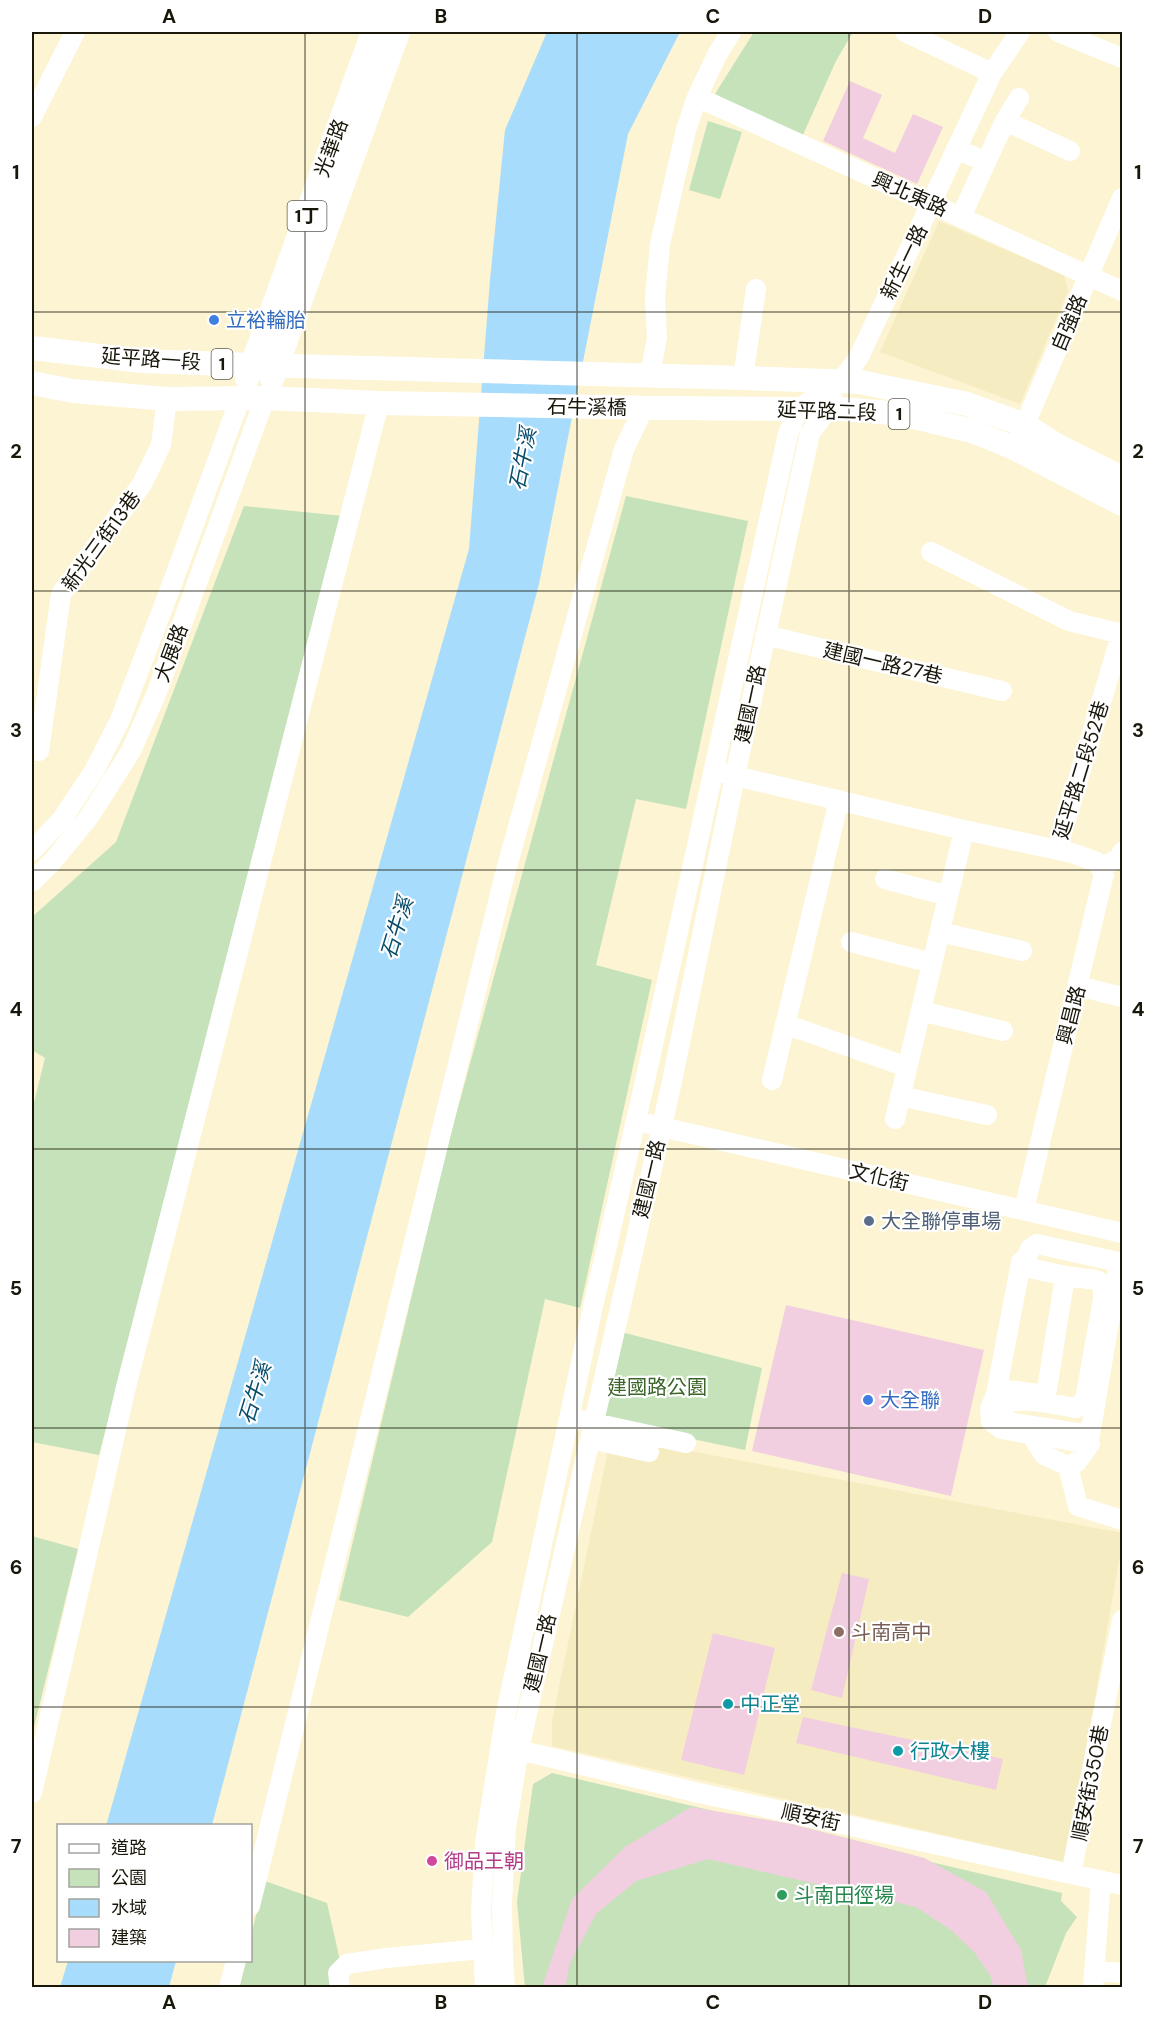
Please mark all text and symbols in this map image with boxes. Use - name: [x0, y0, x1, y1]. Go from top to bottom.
- text: A: [162, 3, 176, 29]
- text: B: [435, 3, 447, 29]
- text: C: [706, 3, 720, 29]
- text: D: [978, 3, 992, 29]
- street label: 光華路: [309, 115, 353, 181]
- text: 1: [12, 159, 20, 185]
- text: 1: [1134, 159, 1142, 185]
- street label: 興北東路: [868, 166, 952, 222]
- road number: 1丁: [288, 201, 326, 231]
- street label: 新生一路: [875, 220, 933, 304]
- street label: 自強路: [1045, 290, 1093, 356]
- place label: 立裕輪胎: [226, 307, 306, 333]
- marker: 立裕輪胎: [207, 313, 221, 327]
- street label: 延平路一段: [100, 343, 202, 375]
- road number: 1: [212, 349, 232, 379]
- street label: 石牛溪橋: [547, 393, 627, 421]
- street label: 延平路二段: [777, 396, 877, 426]
- road number: 1: [888, 399, 910, 429]
- water label: 石牛溪: [503, 422, 543, 493]
- text: 2: [10, 438, 22, 464]
- text: 2: [1132, 438, 1144, 464]
- street label: 新光三街13巷: [56, 486, 146, 596]
- street label: 大展路: [149, 620, 193, 686]
- street label: 建國一路27巷: [821, 637, 945, 689]
- street label: 建國一路: [729, 662, 771, 746]
- street label: 延平路二段52巷: [1048, 698, 1114, 842]
- text: 3: [10, 717, 22, 743]
- text: 3: [1132, 717, 1144, 743]
- water label: 石牛溪: [374, 891, 420, 962]
- street label: 興昌路: [1051, 983, 1091, 1047]
- text: 4: [10, 996, 23, 1022]
- text: 4: [1132, 996, 1145, 1022]
- street label: 建國一路: [627, 1137, 671, 1221]
- street label: 文化街: [847, 1158, 911, 1196]
- place label: 大全聯停車場: [881, 1208, 1001, 1234]
- marker: 大全聯停車場: [862, 1214, 876, 1228]
- text: 5: [10, 1275, 22, 1301]
- text: 5: [1132, 1275, 1144, 1301]
- water label: 石牛溪: [232, 1356, 278, 1427]
- park label: 建國路公園: [607, 1374, 707, 1400]
- place label: 大全聯: [880, 1387, 940, 1413]
- marker: 大全聯: [861, 1393, 875, 1407]
- text: 6: [10, 1554, 22, 1580]
- text: 6: [1132, 1554, 1144, 1580]
- street label: 建國一路: [518, 1611, 562, 1695]
- place label: 斗南高中: [851, 1619, 931, 1645]
- marker: 斗南高中: [832, 1625, 846, 1639]
- place label: 中正堂: [740, 1691, 800, 1717]
- marker: 中正堂: [721, 1697, 735, 1711]
- street label: 順安街350巷: [1066, 1723, 1114, 1843]
- place label: 行政大樓: [910, 1738, 990, 1764]
- marker: 行政大樓: [891, 1744, 905, 1758]
- street label: 順安街: [779, 1798, 843, 1836]
- legend: [57, 1824, 252, 1962]
- text: 7: [11, 1833, 22, 1859]
- text: 7: [1133, 1833, 1144, 1859]
- text: 道路: [111, 1836, 147, 1860]
- place label: 御品王朝: [444, 1848, 524, 1874]
- marker: 御品王朝: [425, 1854, 439, 1868]
- text: 公園: [111, 1866, 147, 1890]
- place label: 斗南田徑場: [794, 1882, 894, 1908]
- marker: 斗南田徑場: [775, 1888, 789, 1902]
- text: 水域: [111, 1896, 147, 1920]
- text: 建築: [111, 1926, 147, 1950]
- text: A: [162, 1989, 176, 2015]
- text: B: [435, 1989, 447, 2015]
- text: C: [706, 1989, 720, 2015]
- text: D: [978, 1989, 992, 2015]

